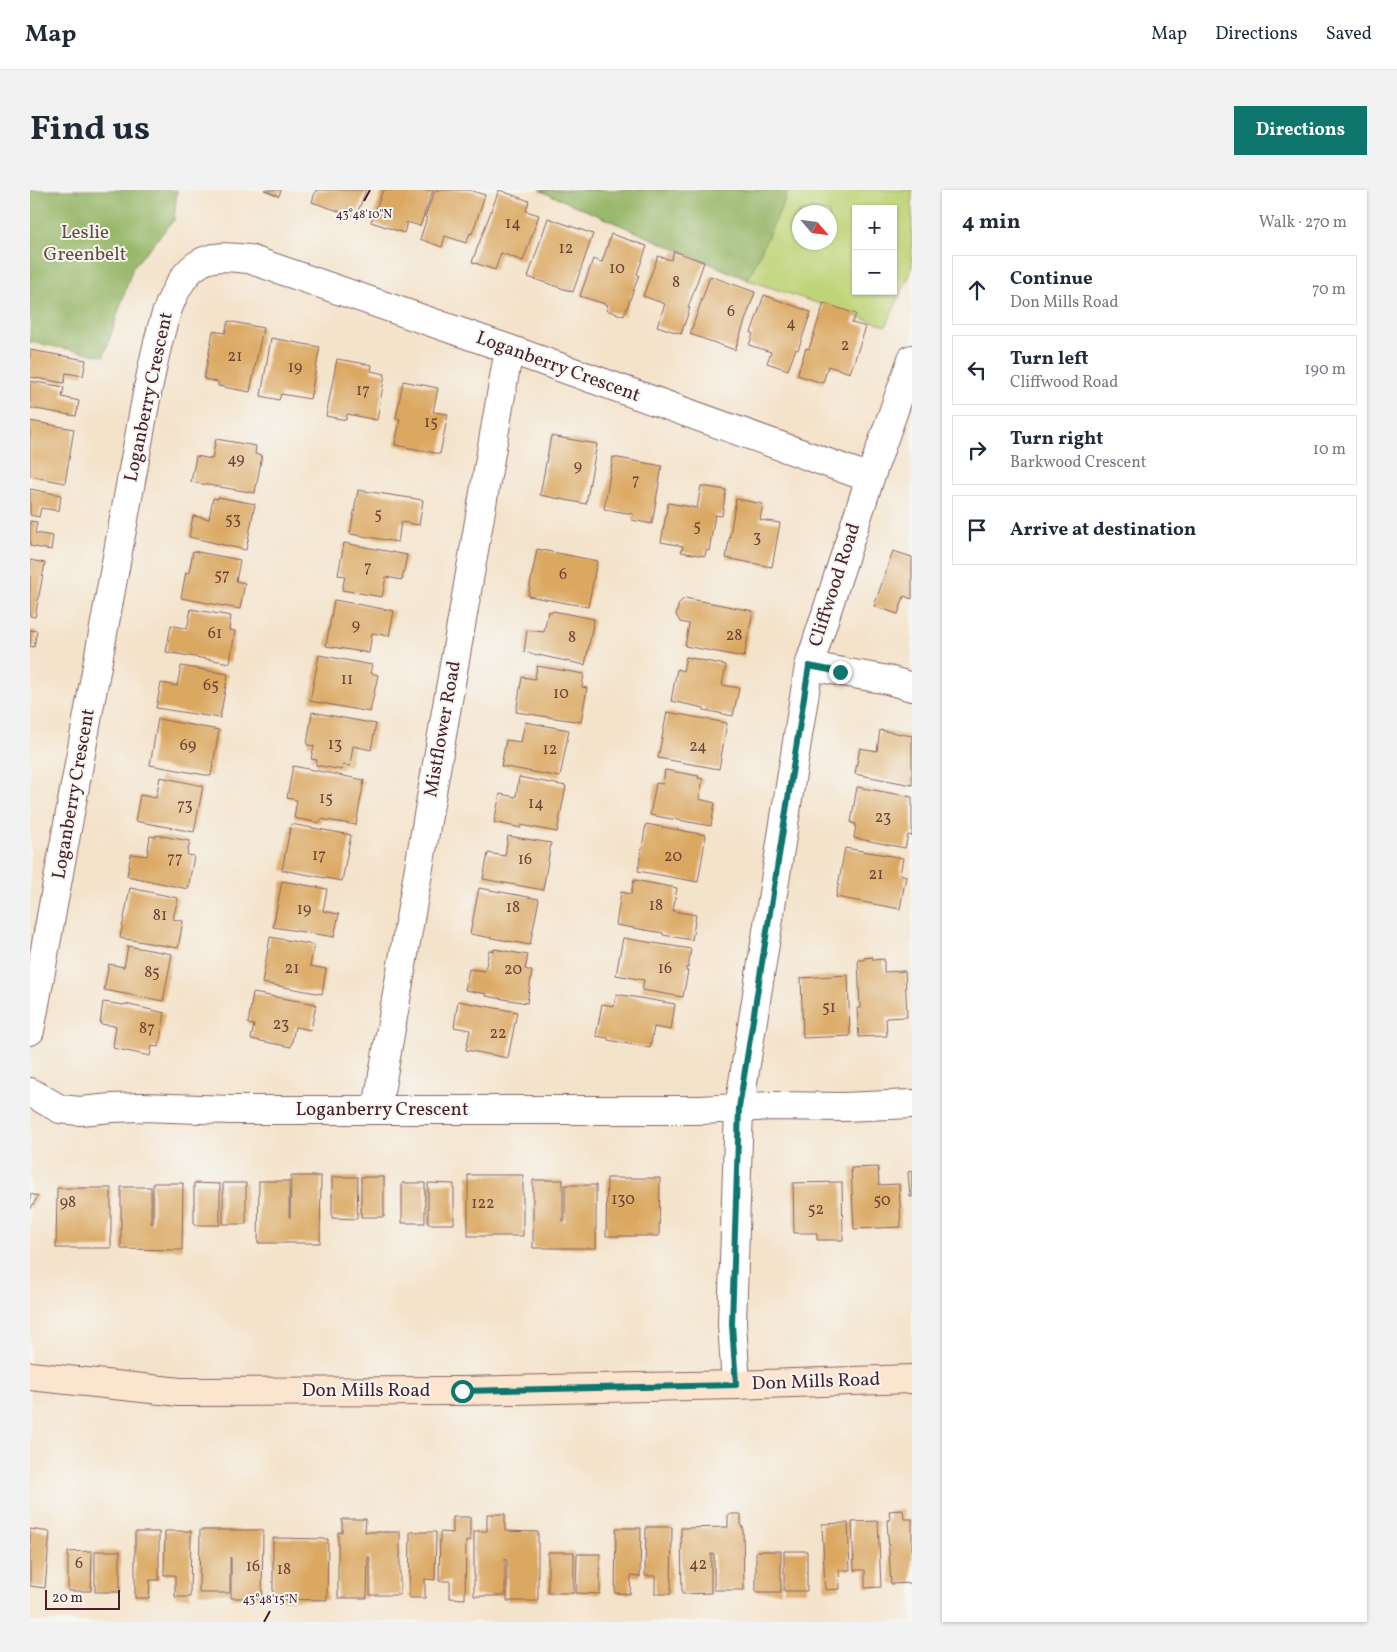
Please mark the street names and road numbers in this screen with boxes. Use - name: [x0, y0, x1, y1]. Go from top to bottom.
- street label: Loganberry Crescent: [118, 309, 180, 484]
- street label: Loganberry Crescent: [472, 325, 644, 409]
- street label: Cliffwood Road: [803, 520, 867, 650]
- street label: Mistflower Road: [418, 659, 468, 799]
- street label: Loganberry Crescent: [46, 706, 102, 882]
- street label: Loganberry Crescent: [295, 1097, 469, 1123]
- street label: Don Mills Road: [751, 1367, 881, 1397]
- street label: Don Mills Road: [302, 1378, 430, 1404]

